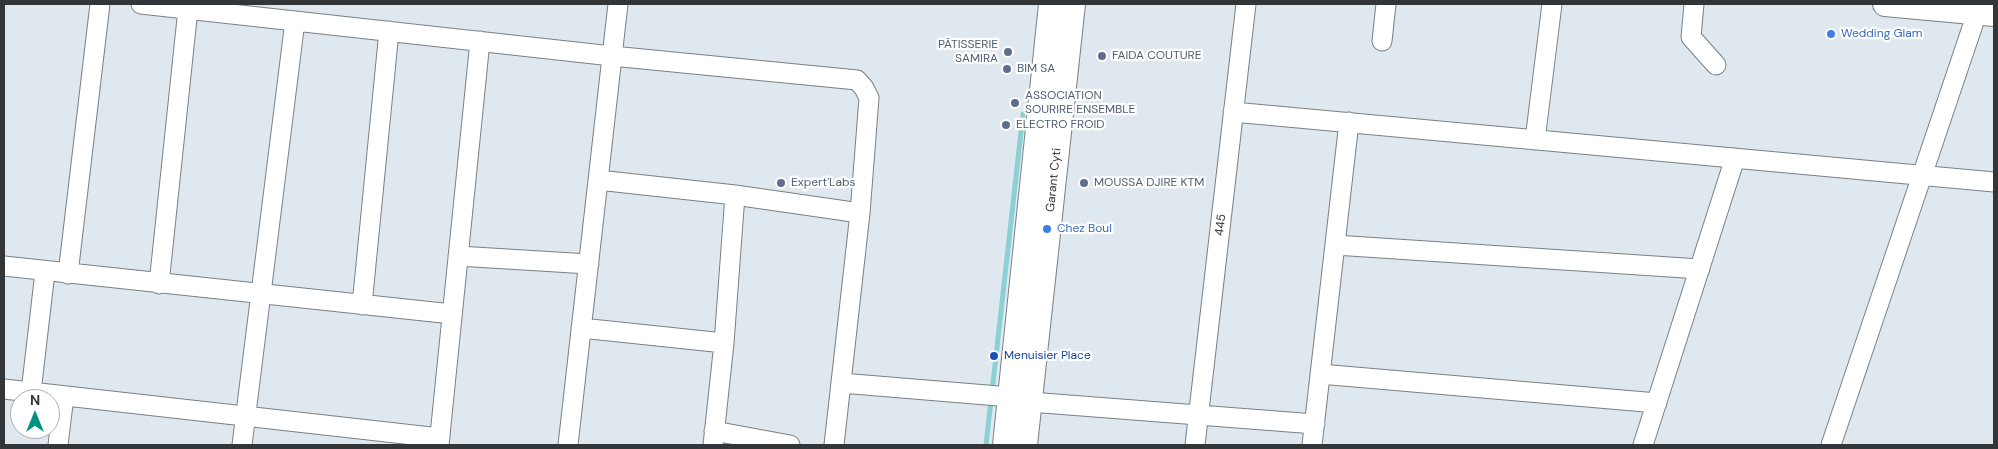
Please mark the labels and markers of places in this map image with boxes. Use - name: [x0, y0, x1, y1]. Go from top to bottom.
- place label: Wedding Glam: [1841, 27, 1923, 41]
- marker: Wedding Glam: [1825, 28, 1837, 40]
- place label: PÂTISSERIE SAMIRA: [938, 38, 998, 66]
- marker: PÂTISSERIE SAMIRA: [1002, 46, 1014, 58]
- place label: FAIDA COUTURE: [1112, 49, 1201, 63]
- marker: FAIDA COUTURE: [1096, 50, 1108, 62]
- place label: BIM SA: [1017, 62, 1055, 76]
- marker: BIM SA: [1001, 63, 1013, 75]
- place label: ASSOCIATION SOURIRE ENSEMBLE: [1025, 89, 1135, 117]
- marker: ASSOCIATION SOURIRE ENSEMBLE: [1009, 97, 1021, 109]
- place label: ELECTRO FROID: [1016, 118, 1105, 132]
- marker: ELECTRO FROID: [1000, 119, 1012, 131]
- place label: Expert'Labs: [791, 176, 855, 190]
- place label: MOUSSA DJIRE KTM: [1094, 176, 1204, 190]
- marker: Expert'Labs: [775, 177, 787, 189]
- marker: MOUSSA DJIRE KTM: [1078, 177, 1090, 189]
- place label: Chez Boul: [1057, 222, 1112, 236]
- marker: Chez Boul: [1041, 223, 1053, 235]
- place label: Menuisier Place: [1004, 349, 1091, 363]
- marker: Menuisier Place: [988, 350, 1000, 362]

